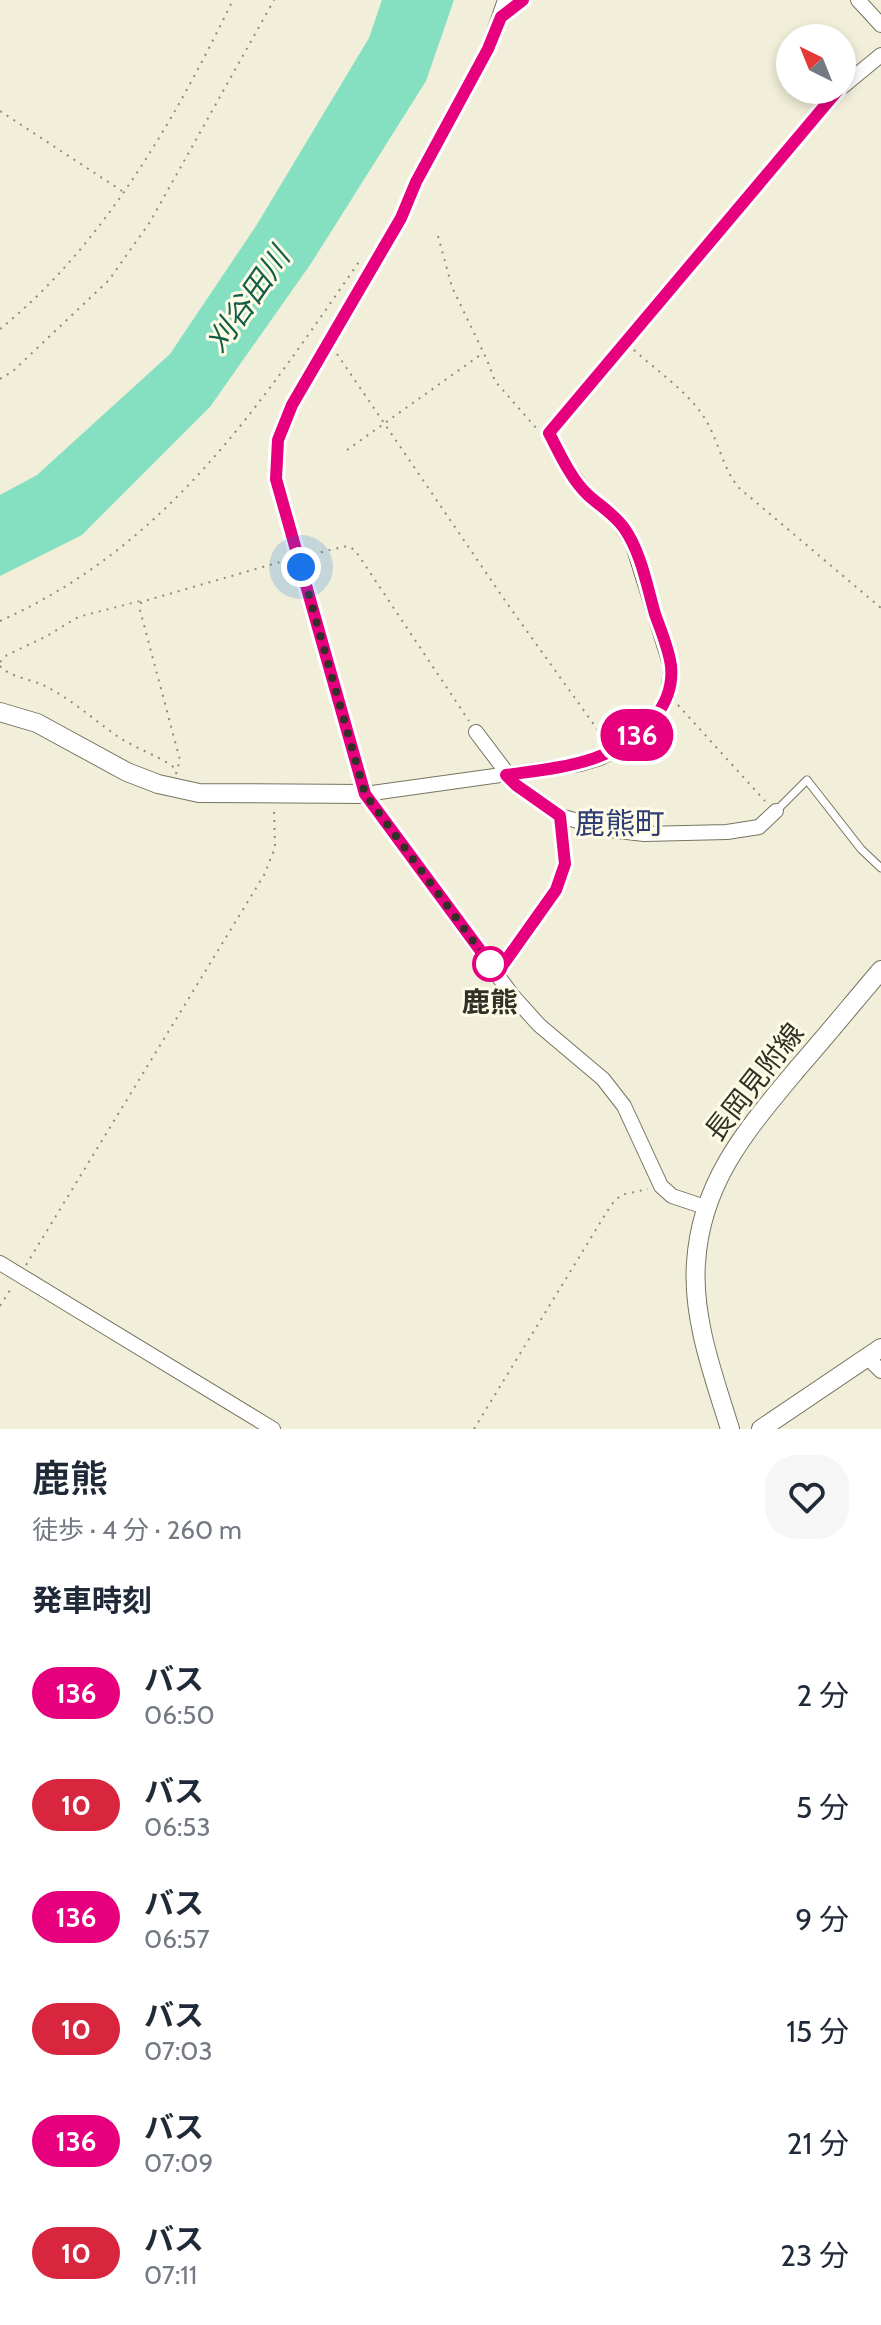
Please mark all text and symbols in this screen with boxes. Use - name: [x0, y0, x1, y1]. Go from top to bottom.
- north arrow: [776, 24, 856, 104]
- map controls: [776, 24, 856, 104]
- water label: 刈谷田川: [198, 237, 299, 359]
- your location: [281, 547, 321, 587]
- line badge: 136: [591, 709, 683, 761]
- text: 136: [616, 718, 658, 752]
- district label: 鹿熊町: [575, 805, 665, 842]
- marker: 鹿熊: [473, 947, 507, 981]
- place label: 鹿熊: [462, 985, 518, 1019]
- street label: 長岡見附線: [698, 1016, 810, 1148]
- text: 鹿熊: [32, 1455, 108, 1502]
- button: heart: [765, 1455, 849, 1539]
- text: 徒歩 · 4 分 · 260 m: [32, 1514, 242, 1546]
- text: 発車時刻: [32, 1582, 152, 1619]
- text: バス: [144, 1661, 204, 1698]
- text: 136: [55, 1676, 97, 1710]
- text: 2 分: [797, 1677, 849, 1714]
- text: 06:50: [144, 1699, 215, 1731]
- text: バス: [144, 1773, 204, 1810]
- text: 10: [61, 1788, 91, 1822]
- text: 5 分: [796, 1789, 849, 1826]
- text: 06:53: [144, 1811, 210, 1843]
- text: バス: [144, 1885, 204, 1922]
- text: 136: [55, 1900, 97, 1934]
- text: 9 分: [795, 1901, 849, 1938]
- text: 06:57: [144, 1923, 209, 1955]
- text: バス: [144, 1997, 204, 2034]
- text: 10: [61, 2012, 91, 2046]
- text: 15 分: [786, 2013, 849, 2050]
- text: 07:03: [144, 2035, 213, 2067]
- text: バス: [144, 2109, 204, 2146]
- text: 136: [55, 2124, 97, 2158]
- text: 21 分: [787, 2125, 849, 2162]
- text: 07:09: [144, 2147, 213, 2179]
- text: バス: [144, 2221, 204, 2258]
- text: 10: [61, 2236, 91, 2270]
- text: 23 分: [780, 2237, 849, 2274]
- text: 07:11: [144, 2259, 197, 2291]

